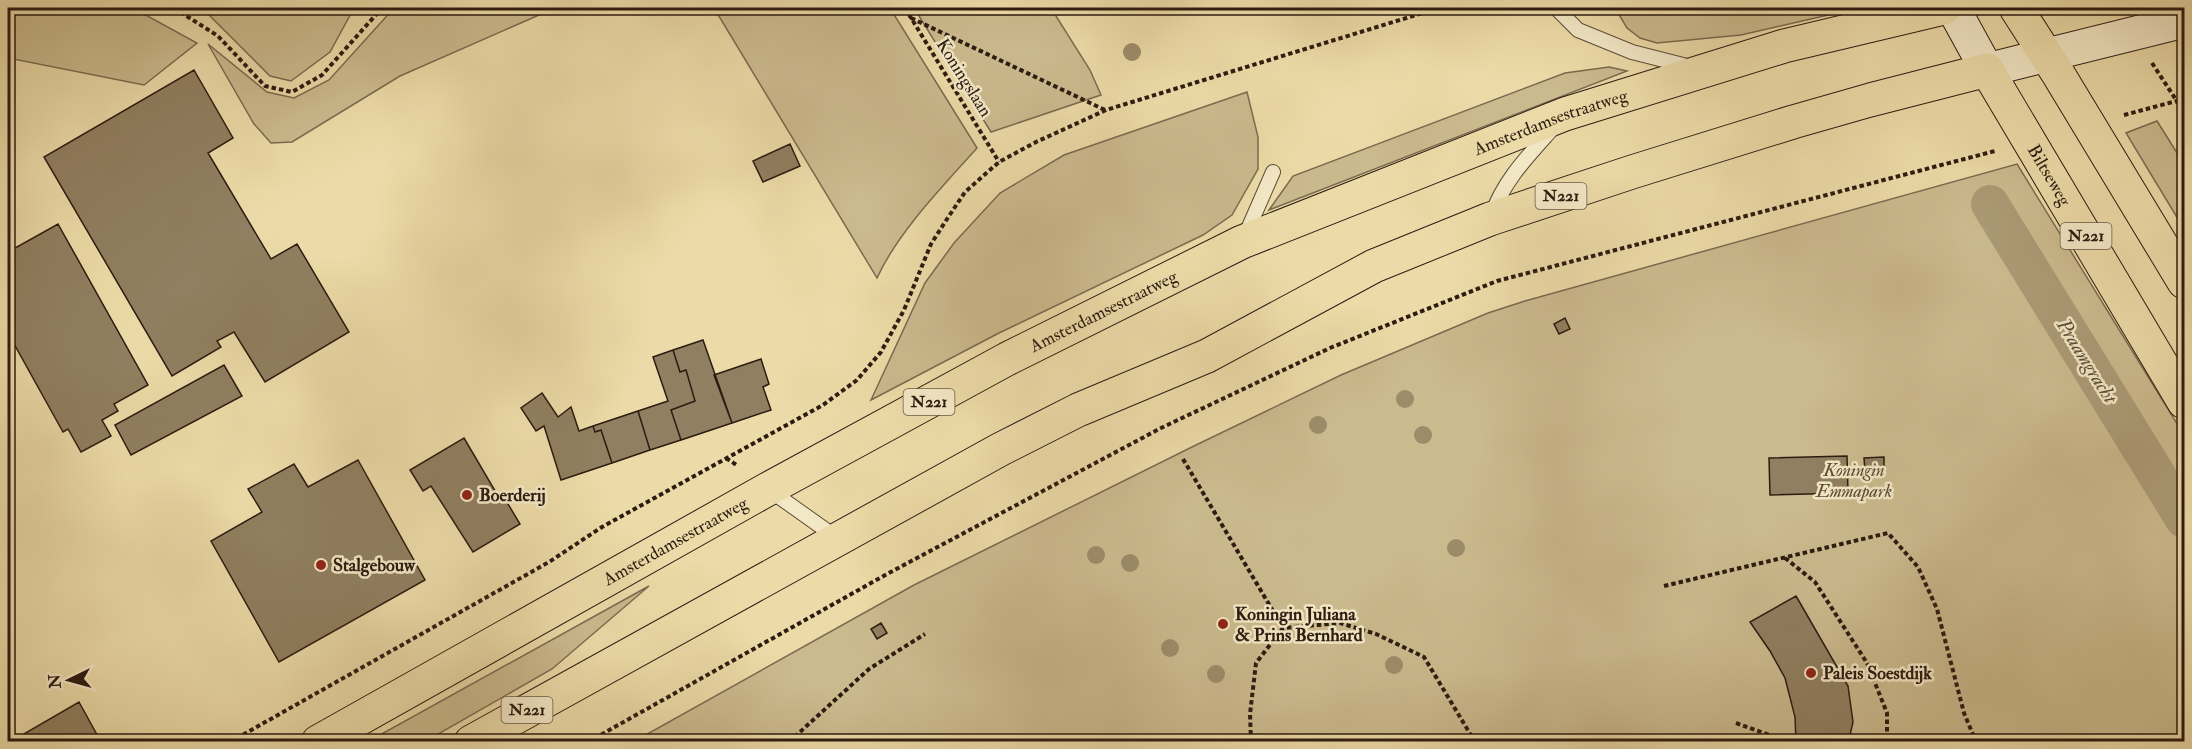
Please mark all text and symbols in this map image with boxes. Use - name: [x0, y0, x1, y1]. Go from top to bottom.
- street label: Koningslaan: [931, 35, 997, 121]
- street label: Amsterdamsestraatweg: [1469, 83, 1631, 161]
- street label: Biltseweg: [2022, 140, 2077, 211]
- road number: N221: [1536, 183, 1586, 209]
- road number: N221: [2060, 223, 2112, 249]
- street label: Amsterdamsestraatweg: [1025, 264, 1182, 358]
- water label: Praamgracht: [2051, 313, 2124, 409]
- road number: N221: [904, 389, 954, 415]
- park label: Koningin Emmapark: [1815, 459, 1892, 503]
- place label: Boerderij: [479, 484, 546, 507]
- marker: Boerderij: [460, 488, 474, 502]
- street label: Amsterdamsestraatweg: [598, 491, 753, 591]
- place label: Stalgebouw: [333, 554, 416, 577]
- marker: Stalgebouw: [314, 558, 328, 572]
- place label: Koningin Juliana & Prins Bernhard: [1235, 603, 1363, 647]
- marker: Koningin Juliana & Prins Bernhard: [1216, 617, 1230, 631]
- north arrow: [39, 650, 99, 710]
- place label: Paleis Soestdijk: [1823, 662, 1932, 685]
- marker: Paleis Soestdijk: [1804, 666, 1818, 680]
- text: N: [44, 673, 66, 690]
- road number: N221: [502, 697, 552, 723]

